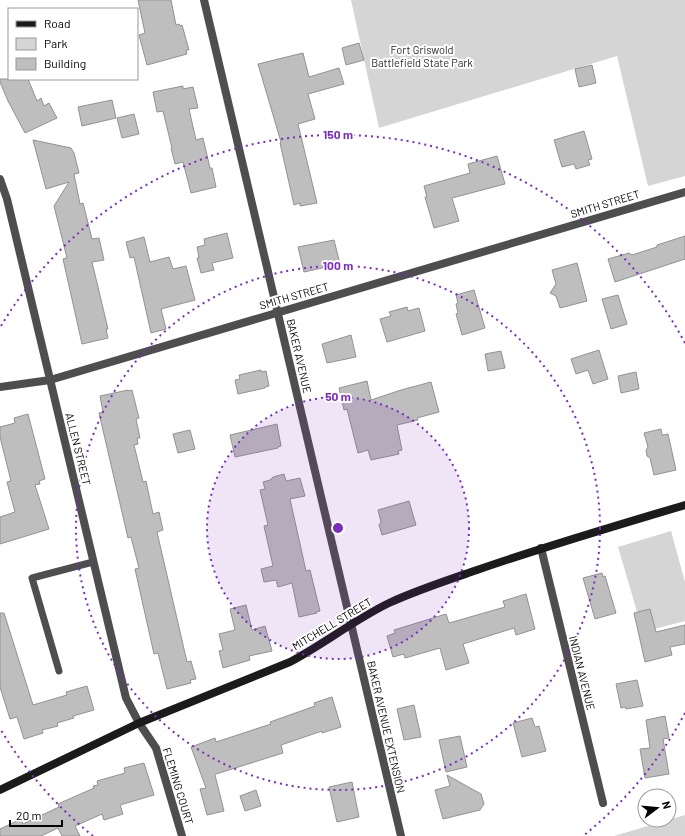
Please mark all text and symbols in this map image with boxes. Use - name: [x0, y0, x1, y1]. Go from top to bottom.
- legend: [8, 8, 138, 80]
- text: Road: [44, 16, 71, 30]
- text: Park: [44, 36, 68, 50]
- park label: Fort Griswold Battlefield State Park: [371, 43, 473, 69]
- text: Building: [44, 56, 86, 70]
- text: 150 m: [323, 127, 353, 141]
- street label: SMITH STREET: [569, 187, 641, 220]
- text: 100 m: [323, 258, 353, 272]
- street label: SMITH STREET: [258, 279, 330, 312]
- street label: BAKER AVENUE: [285, 317, 314, 395]
- text: 50 m: [325, 389, 351, 403]
- street label: ALLEN STREET: [63, 411, 94, 486]
- centre of rings: [331, 521, 345, 535]
- street label: MITCHELL STREET: [290, 595, 374, 652]
- street label: INDIAN AVENUE: [567, 634, 598, 712]
- street label: BAKER AVENUE EXTENSION: [365, 660, 408, 794]
- street label: FLEMING COURT: [161, 746, 196, 826]
- north arrow: [637, 788, 677, 828]
- text: N: [660, 800, 674, 810]
- scale bar: [10, 802, 62, 828]
- text: 20 m: [16, 808, 42, 822]

